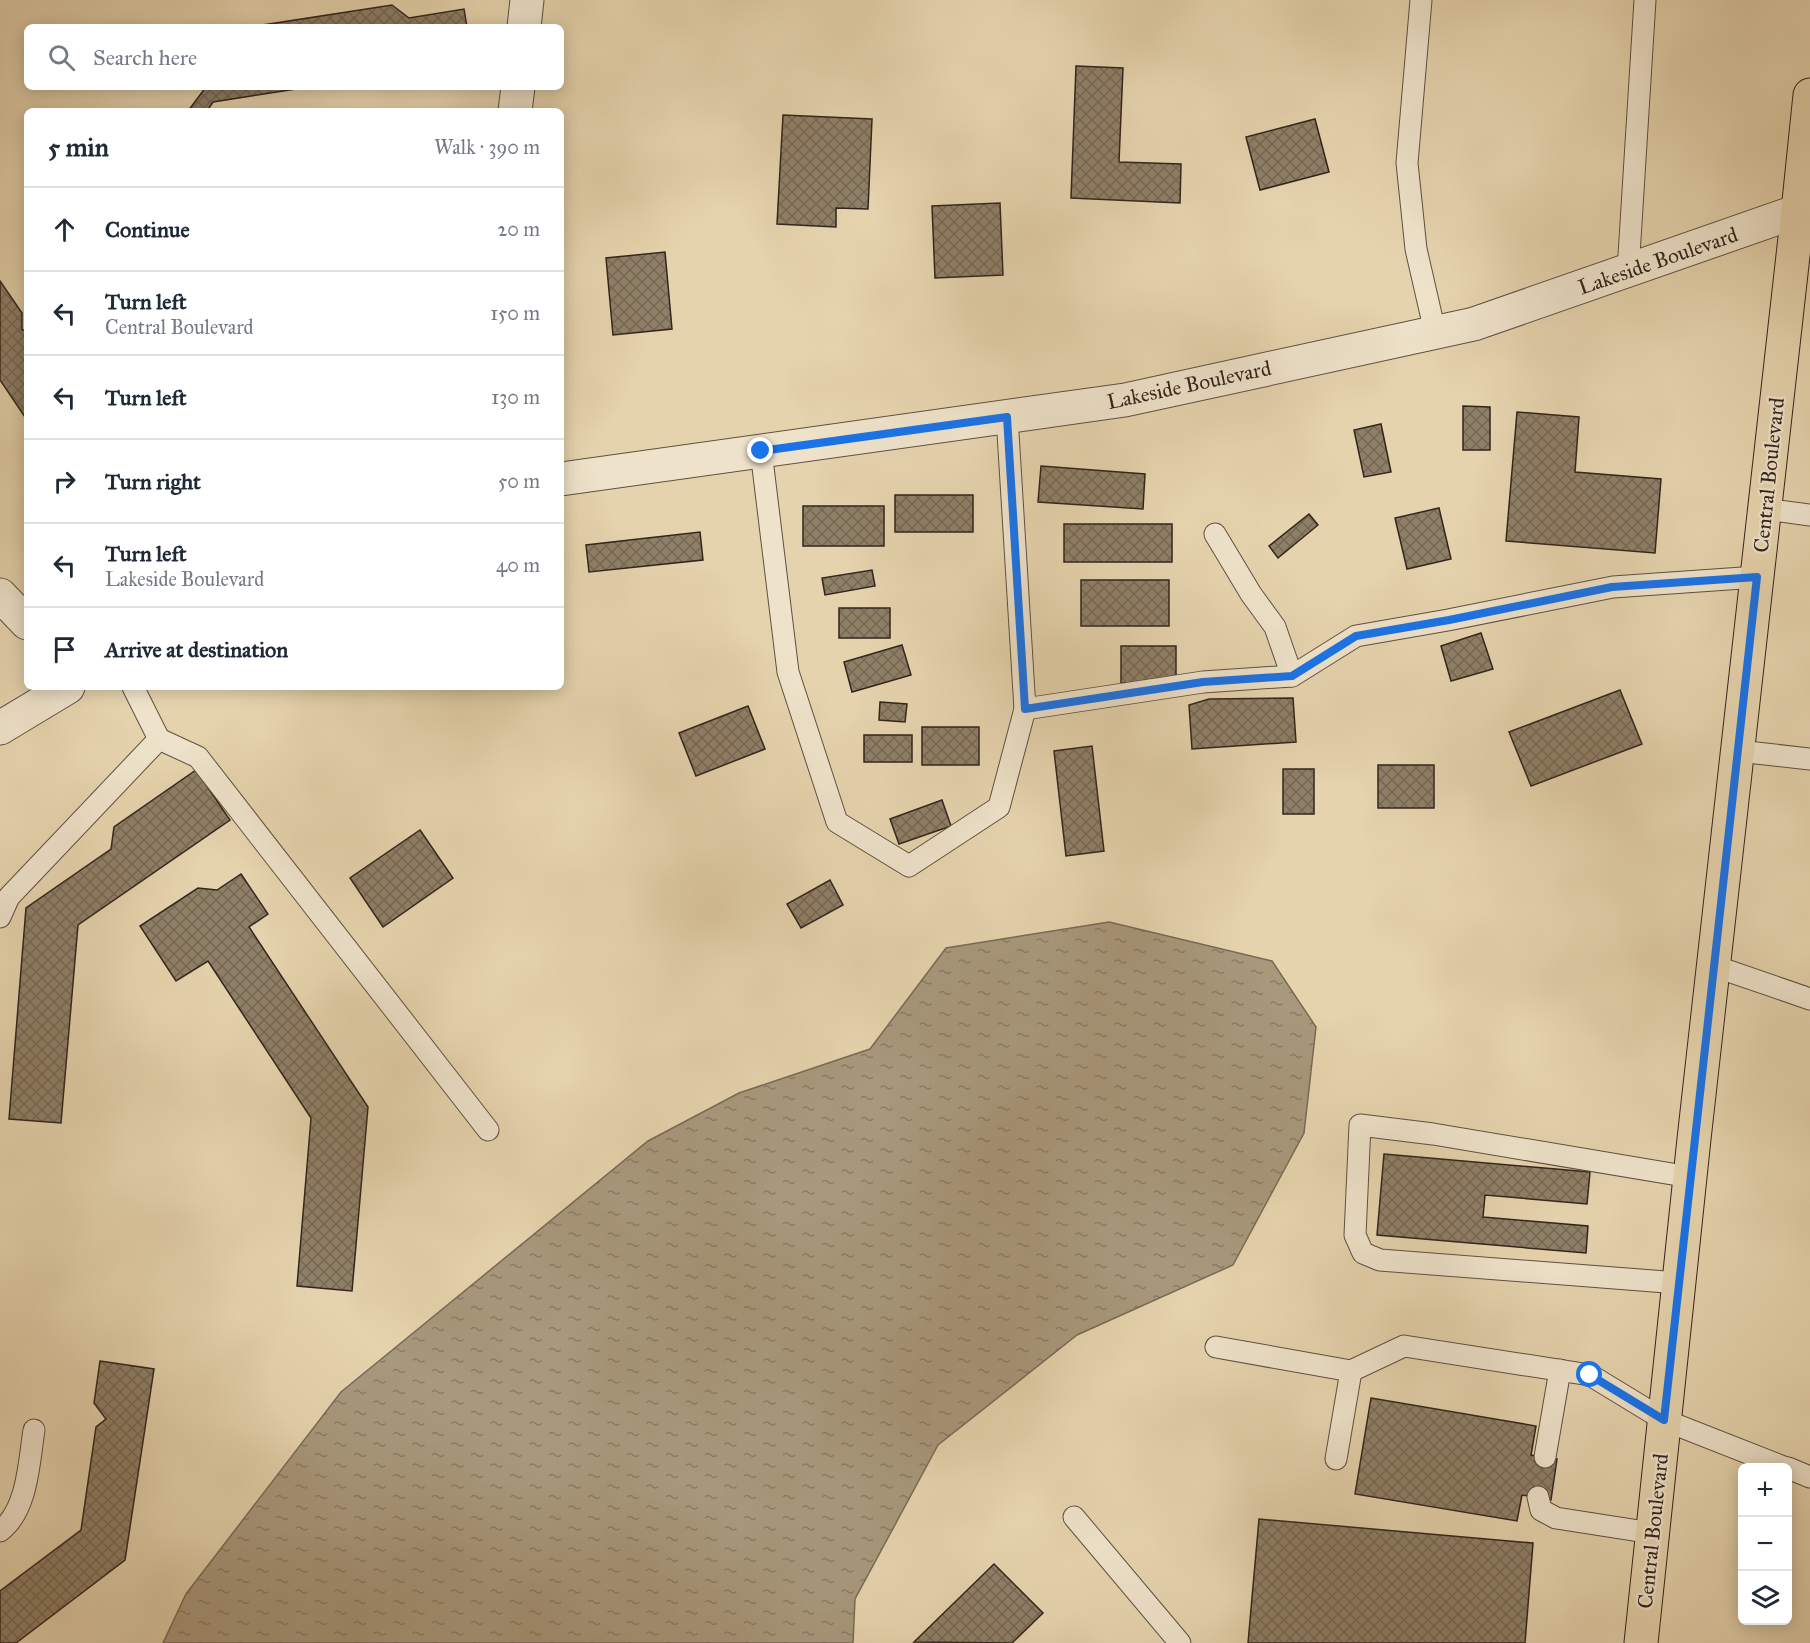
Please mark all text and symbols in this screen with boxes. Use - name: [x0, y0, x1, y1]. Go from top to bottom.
- search box: [24, 24, 564, 90]
- icon: search: [45, 41, 78, 74]
- text: Search here: [93, 44, 197, 71]
- text: 5 min: [48, 131, 109, 163]
- text: Walk · 390 m: [434, 135, 540, 159]
- icon: ahead: [48, 213, 81, 246]
- text: Continue: [105, 216, 190, 243]
- text: 20 m: [497, 217, 540, 241]
- street label: Lakeside Boulevard: [1575, 221, 1742, 301]
- text: Turn left: [105, 288, 187, 315]
- icon: left: [48, 297, 81, 330]
- text: 150 m: [490, 301, 540, 325]
- text: Central Boulevard: [105, 315, 254, 339]
- street label: Lakeside Boulevard: [1105, 355, 1274, 415]
- icon: left: [48, 381, 81, 414]
- text: Turn left: [105, 384, 187, 411]
- text: 130 m: [491, 385, 540, 409]
- street label: Central Boulevard: [1748, 396, 1790, 554]
- route end: [747, 437, 773, 463]
- icon: right: [48, 465, 81, 498]
- text: Turn right: [105, 468, 201, 495]
- text: 50 m: [498, 469, 540, 493]
- text: Turn left: [105, 540, 187, 567]
- icon: left: [48, 549, 81, 582]
- text: 40 m: [496, 553, 540, 577]
- text: Lakeside Boulevard: [105, 567, 264, 591]
- icon: arrive: [48, 633, 81, 666]
- text: Arrive at destination: [105, 636, 288, 663]
- route start: [1576, 1361, 1602, 1387]
- street label: Central Boulevard: [1632, 1452, 1674, 1610]
- map controls: [1738, 1463, 1792, 1625]
- button: +: [1738, 1463, 1792, 1517]
- button: −: [1738, 1517, 1792, 1571]
- button: layers: [1738, 1571, 1792, 1625]

